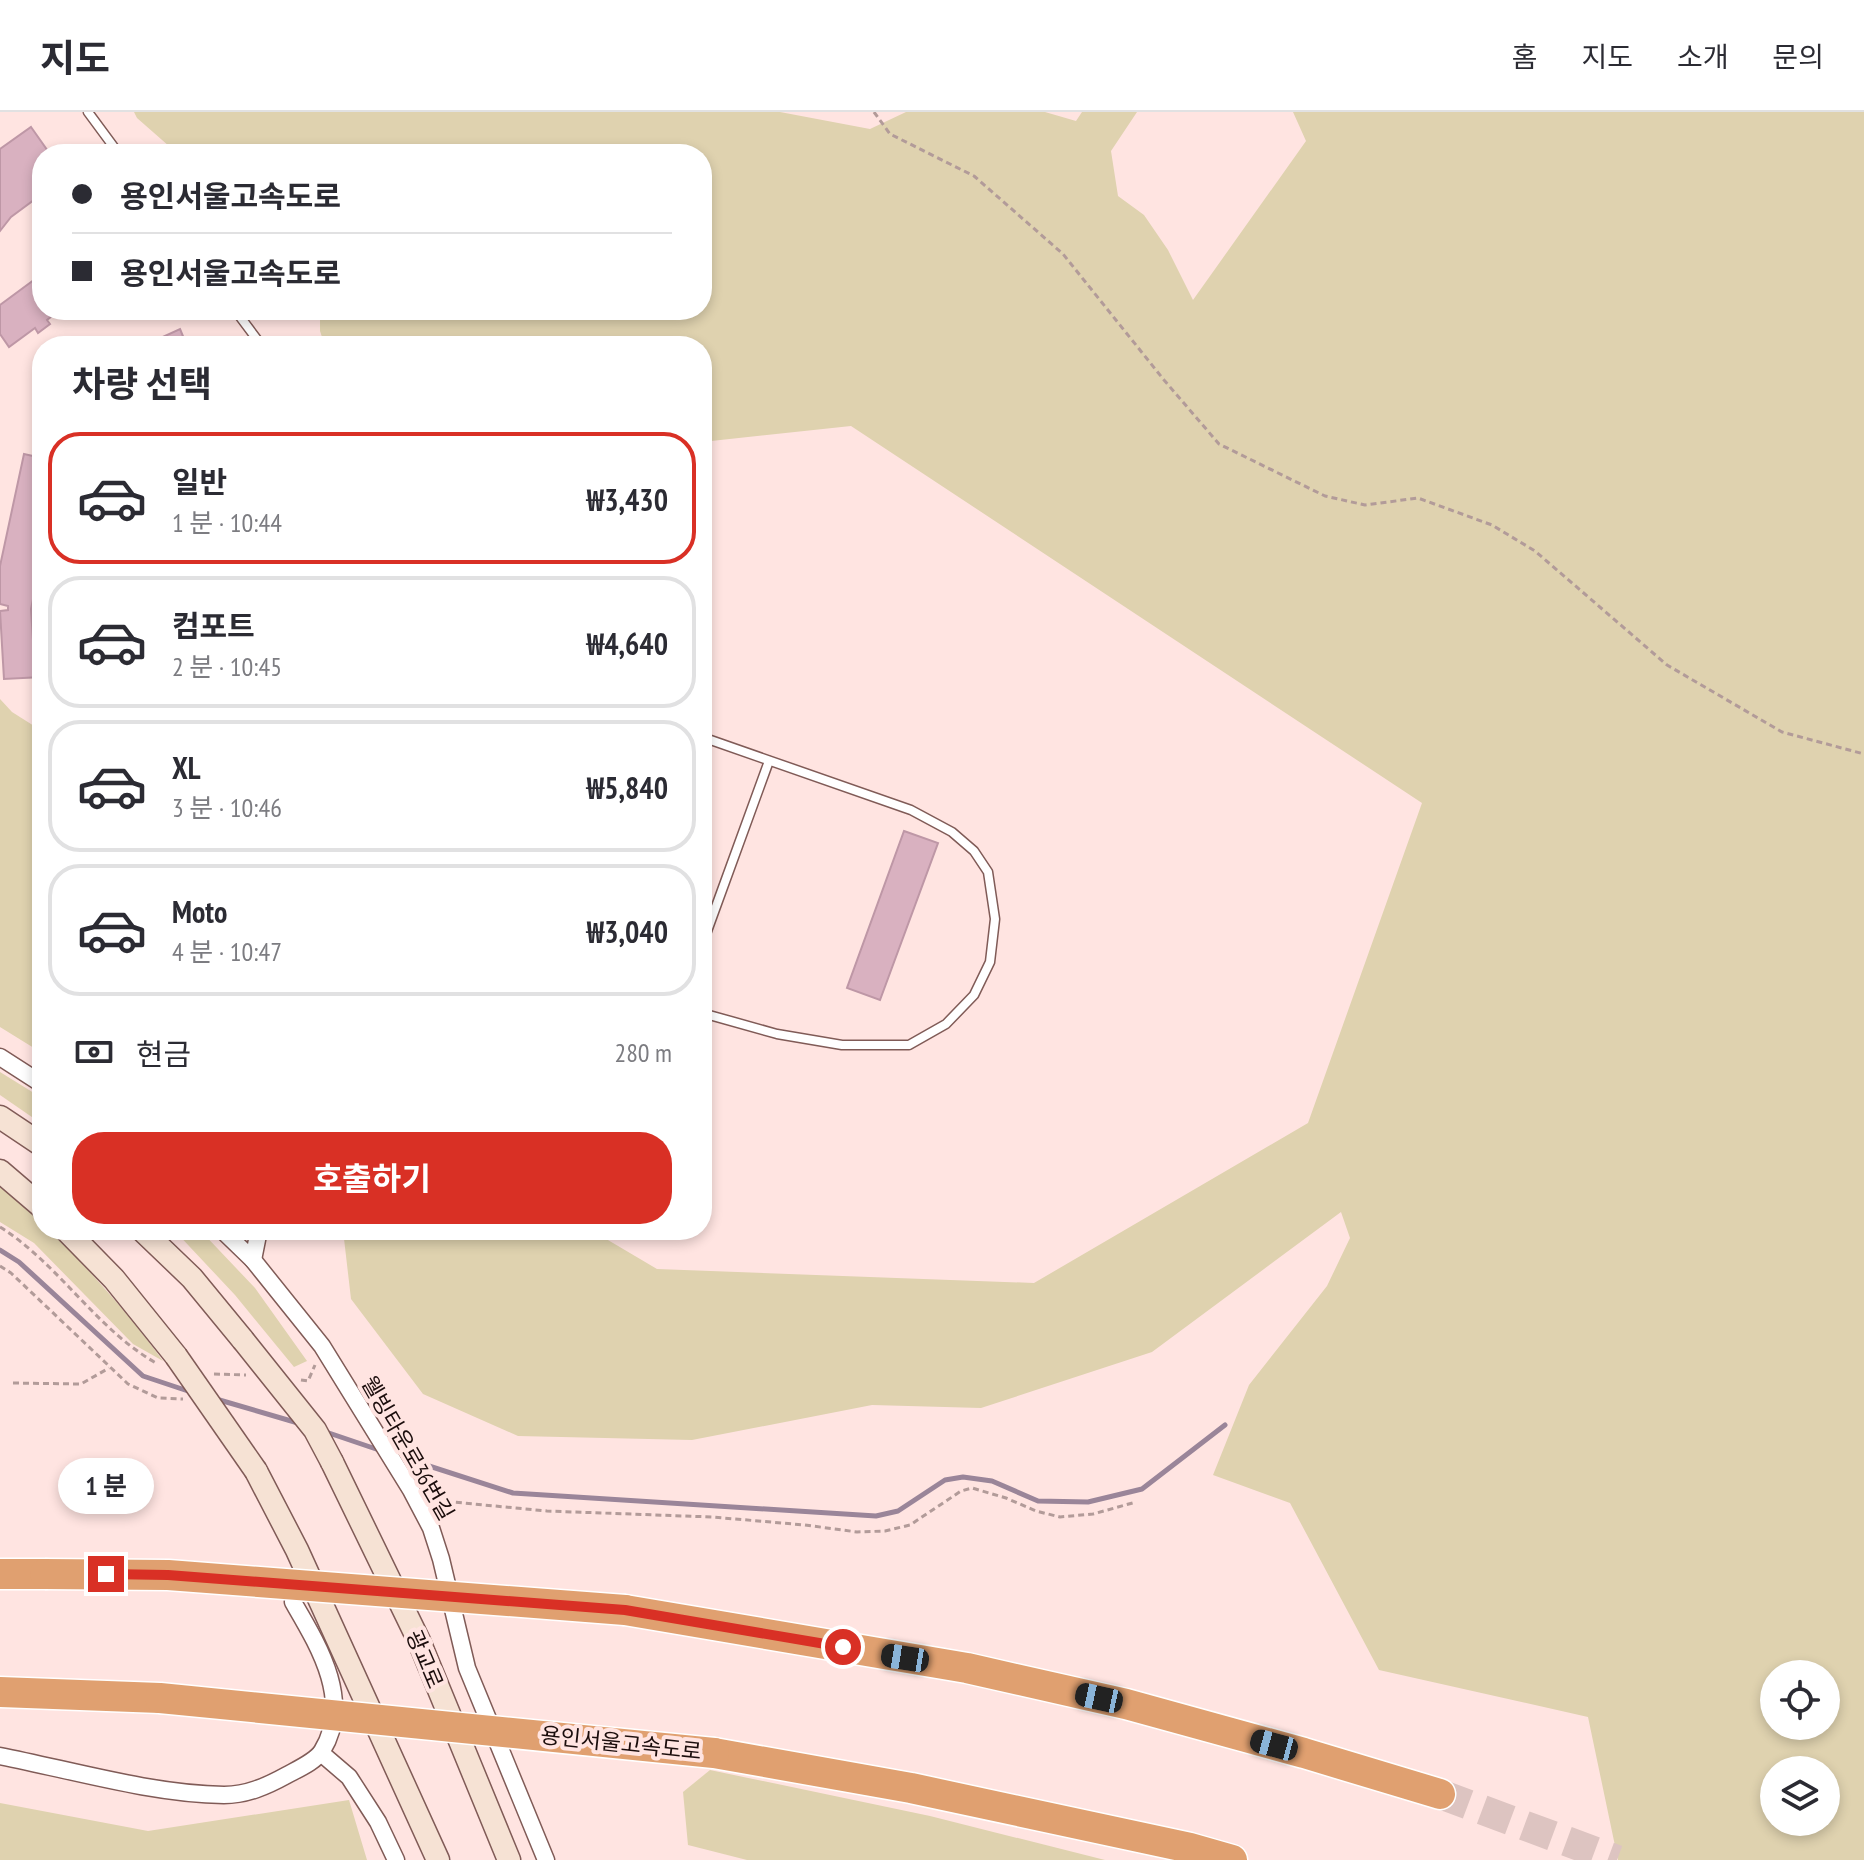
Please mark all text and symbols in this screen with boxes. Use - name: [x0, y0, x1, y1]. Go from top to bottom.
- text: 지도: [40, 33, 110, 82]
- text: 홈: [1512, 38, 1537, 75]
- text: 지도: [1581, 38, 1633, 75]
- text: 소개: [1677, 38, 1728, 75]
- text: 문의: [1772, 38, 1824, 75]
- text: 용인서울고속도로: [120, 176, 341, 215]
- text: 용인서울고속도로: [120, 253, 341, 292]
- text: 차량 선택: [72, 360, 212, 407]
- icon: car: [76, 462, 148, 534]
- text: 일반: [172, 462, 227, 501]
- text: ₩3,430: [586, 480, 668, 519]
- text: 1 분 · 10:44: [172, 506, 282, 539]
- icon: car: [76, 606, 148, 678]
- text: 컴포트: [172, 606, 255, 645]
- text: ₩4,640: [586, 624, 668, 663]
- text: 2 분 · 10:45: [172, 650, 282, 683]
- text: XL: [172, 748, 201, 787]
- icon: car: [76, 750, 148, 822]
- text: ₩5,840: [586, 768, 668, 807]
- text: 3 분 · 10:46: [172, 791, 282, 824]
- text: Moto: [172, 892, 227, 931]
- icon: car: [76, 894, 148, 966]
- text: ₩3,040: [586, 912, 668, 951]
- text: 4 분 · 10:47: [172, 935, 282, 968]
- icon: cash: [72, 1030, 116, 1074]
- text: 현금: [136, 1034, 191, 1073]
- text: 280 m: [614, 1036, 672, 1069]
- button: 호출하기: [72, 1132, 672, 1224]
- street label: 웰빙타운로36번길: [356, 1371, 460, 1525]
- callout: 1 분: [58, 1458, 154, 1514]
- text: 1 분: [85, 1469, 127, 1502]
- route end: [88, 1556, 124, 1592]
- street label: 광교로: [400, 1626, 450, 1692]
- route start: [825, 1629, 861, 1665]
- car: [879, 1642, 931, 1674]
- map controls: [1760, 1660, 1840, 1836]
- button: locate: [1760, 1660, 1840, 1740]
- car: [1073, 1681, 1125, 1715]
- street label: 용인서울고속도로: [539, 1721, 703, 1765]
- car: [1248, 1727, 1300, 1763]
- button: layers: [1760, 1756, 1840, 1836]

